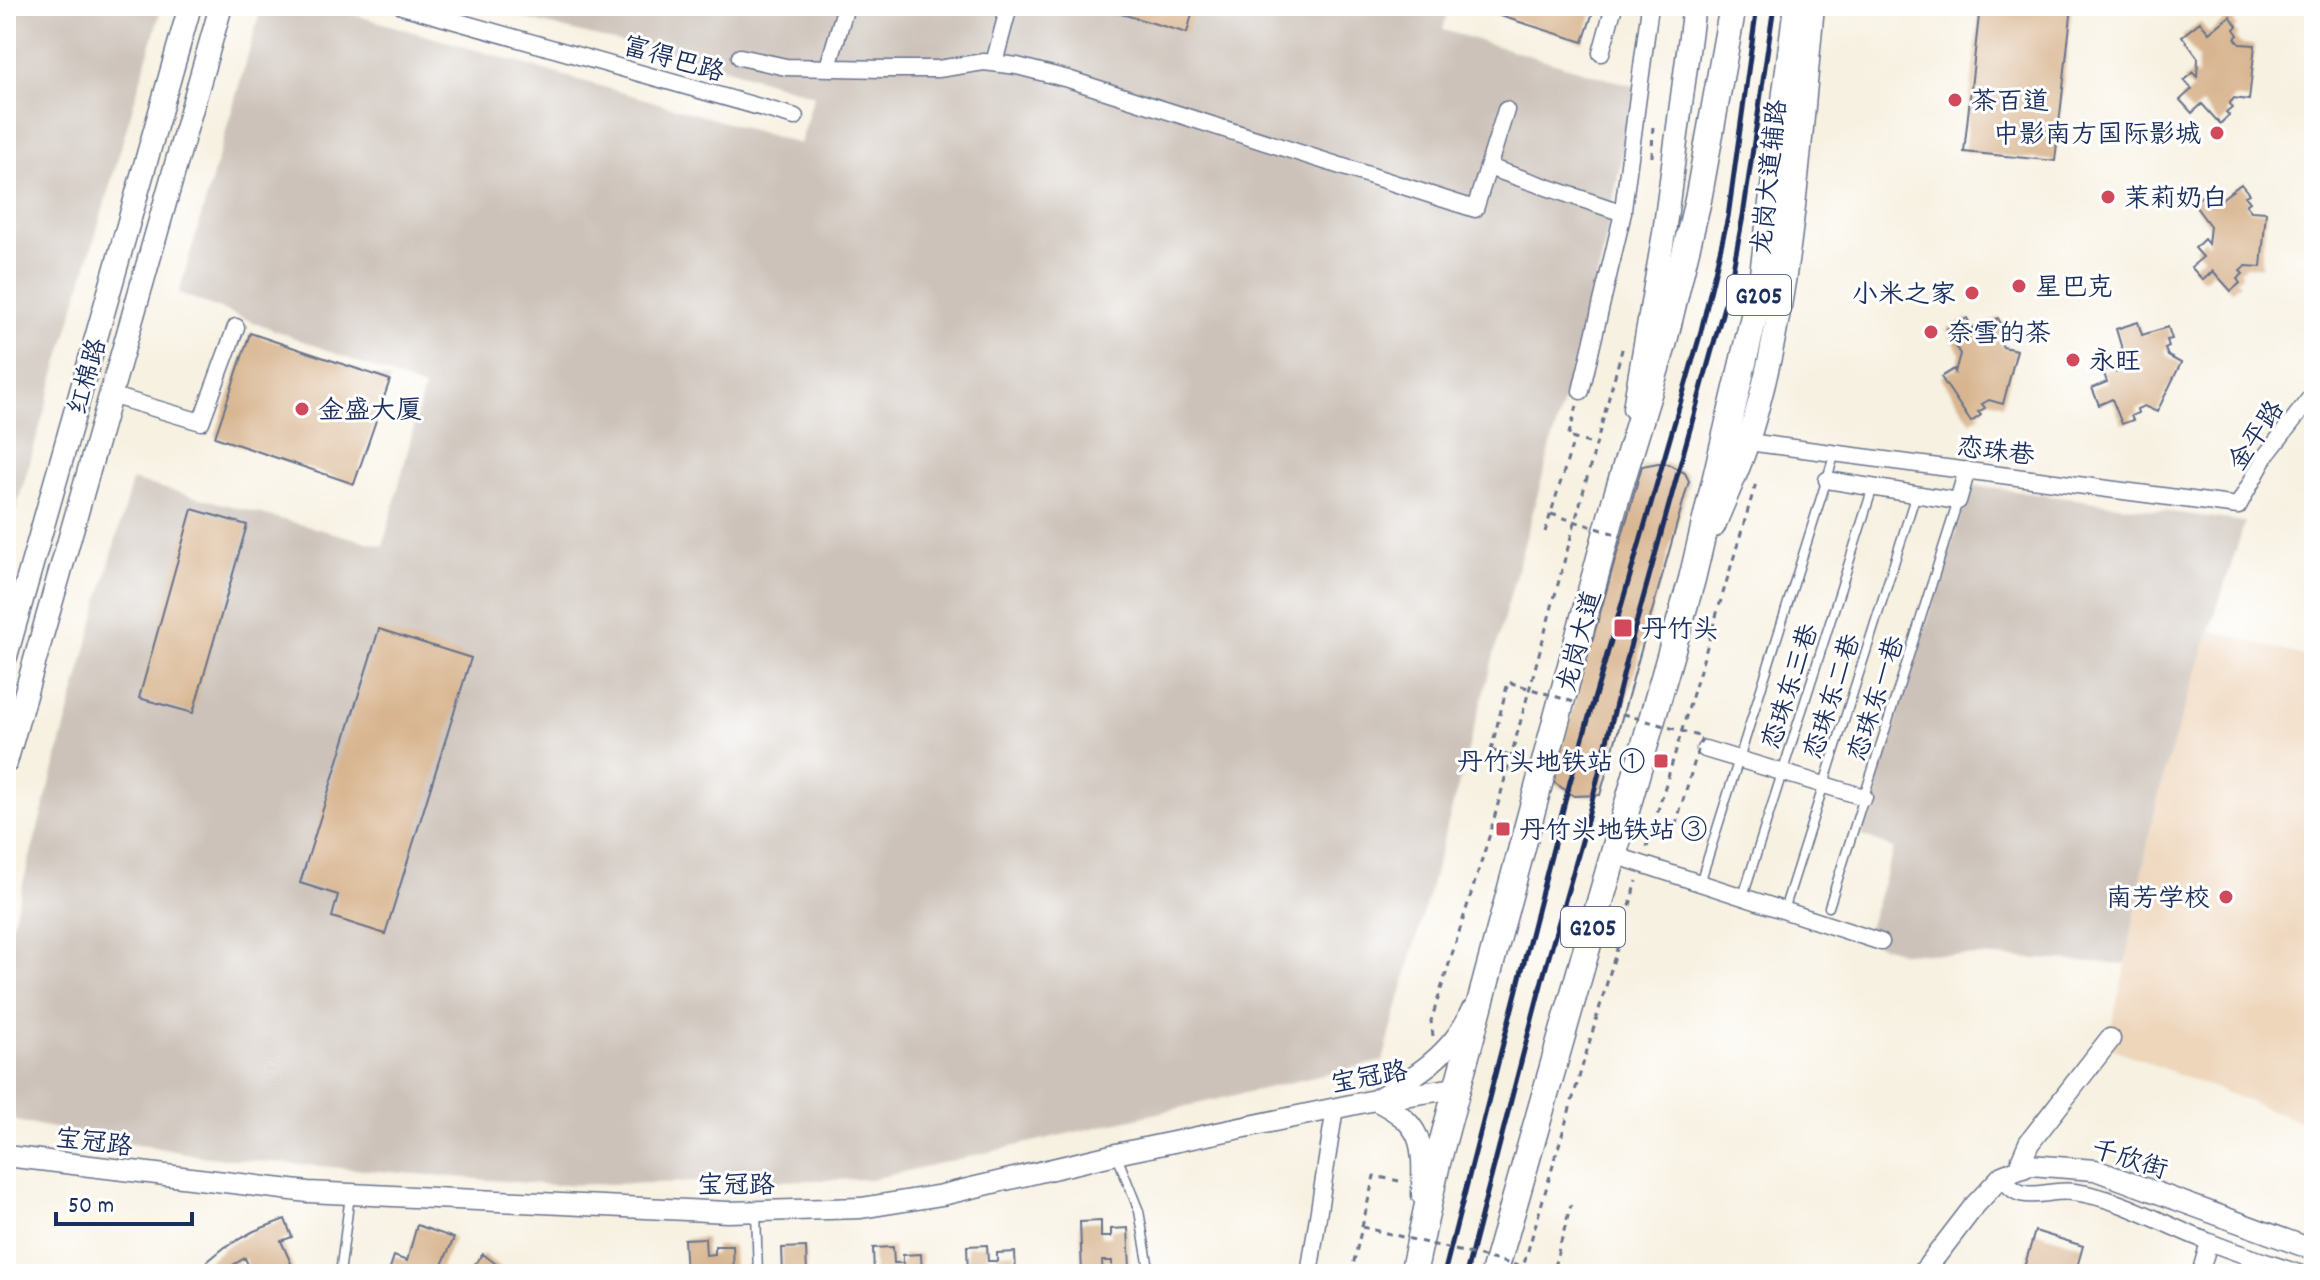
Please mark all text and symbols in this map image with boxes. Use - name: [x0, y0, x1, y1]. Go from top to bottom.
- street label: 富得巴路: [618, 29, 728, 93]
- place label: 茶百道: [1971, 85, 2049, 122]
- marker: 茶百道: [1946, 91, 1964, 109]
- street label: 龙岗大道辅路: [1745, 98, 1798, 257]
- place label: 中影南方国际影城: [1993, 118, 2201, 155]
- marker: 中影南方国际影城: [2208, 124, 2226, 142]
- place label: 茉莉奶白: [2124, 182, 2228, 219]
- marker: 茉莉奶白: [2099, 188, 2117, 206]
- place label: 星巴克: [2035, 271, 2113, 308]
- road number: G205: [1727, 275, 1791, 315]
- marker: 星巴克: [2010, 277, 2028, 295]
- place label: 小米之家: [1852, 278, 1956, 315]
- marker: 小米之家: [1963, 284, 1981, 302]
- place label: 奈雪的茶: [1947, 317, 2051, 354]
- marker: 奈雪的茶: [1922, 323, 1940, 341]
- street label: 红棉路: [61, 334, 118, 420]
- place label: 永旺: [2089, 345, 2141, 382]
- marker: 永旺: [2064, 351, 2082, 369]
- place label: 金盛大厦: [318, 394, 422, 431]
- street label: 金平路: [2221, 394, 2295, 480]
- marker: 金盛大厦: [293, 400, 311, 418]
- street label: 恋珠巷: [1955, 430, 2037, 477]
- street label: 龙岗大道: [1550, 587, 1613, 697]
- place label: 丹竹头: [1641, 613, 1719, 650]
- marker: 丹竹头: [1612, 617, 1634, 639]
- street label: 恋珠东三巷: [1755, 620, 1830, 755]
- street label: 恋珠东二巷: [1797, 630, 1872, 765]
- street label: 恋珠东一巷: [1841, 632, 1916, 767]
- place label: 丹竹头地铁站 ①: [1457, 746, 1645, 783]
- marker: 丹竹头地铁站 ①: [1652, 752, 1670, 770]
- place label: 丹竹头地铁站 ③: [1519, 814, 1707, 851]
- marker: 丹竹头地铁站 ③: [1494, 820, 1512, 838]
- place label: 南芳学校: [2106, 882, 2210, 919]
- marker: 南芳学校: [2217, 888, 2235, 906]
- road number: G205: [1561, 907, 1625, 947]
- street label: 宝冠路: [1328, 1054, 1411, 1104]
- street label: 宝冠路: [53, 1121, 135, 1168]
- street label: 千欣街: [2086, 1132, 2172, 1190]
- street label: 宝冠路: [697, 1169, 775, 1206]
- scale bar: [56, 1176, 192, 1226]
- text: 50 m: [68, 1190, 114, 1224]

